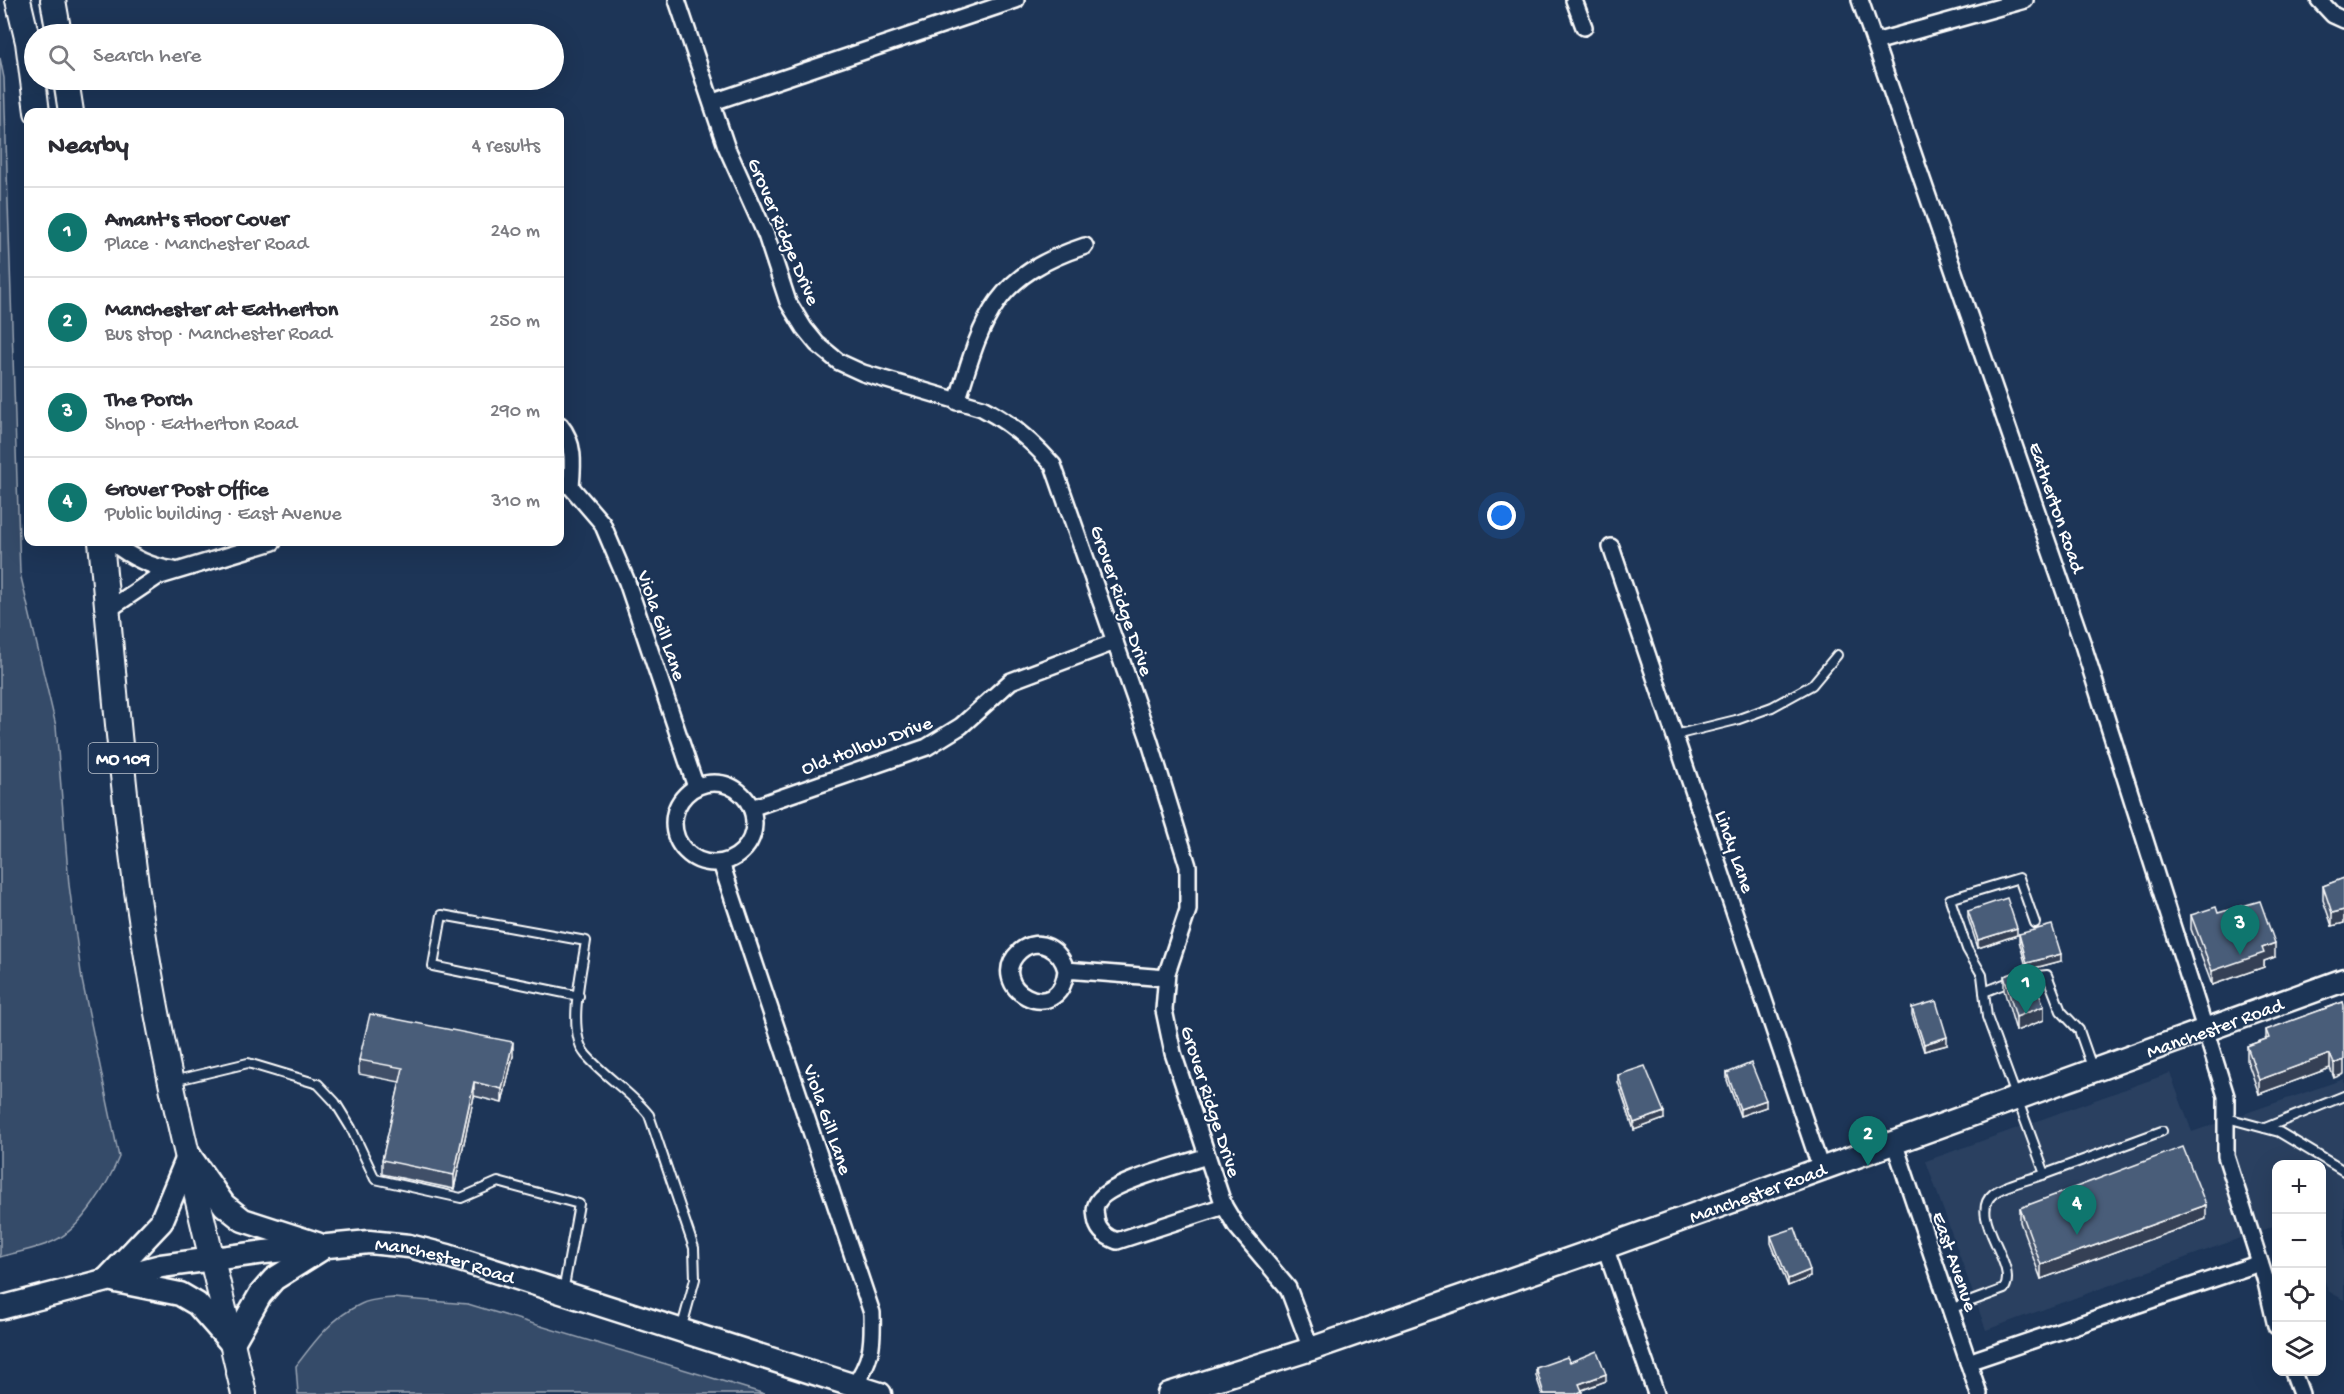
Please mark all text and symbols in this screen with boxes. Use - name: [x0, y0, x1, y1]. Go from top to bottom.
- search box: [24, 24, 564, 90]
- icon: search: [45, 41, 78, 74]
- text: Search here: [93, 44, 201, 70]
- text: Nearby: [48, 132, 129, 163]
- text: 4 results: [472, 136, 540, 159]
- street label: Grover Ridge Drive: [740, 155, 823, 310]
- text: Amant's Floor Cover: [105, 208, 288, 234]
- text: 1: [63, 221, 72, 244]
- text: 240 m: [490, 221, 540, 244]
- text: Place · Manchester Road: [105, 234, 308, 257]
- text: Manchester at Eatherton: [105, 298, 338, 324]
- text: 2: [63, 311, 72, 334]
- text: 250 m: [489, 311, 540, 334]
- text: Bus stop · Manchester Road: [105, 324, 332, 347]
- text: The Porch: [105, 388, 192, 414]
- text: 3: [62, 401, 73, 424]
- text: 290 m: [490, 401, 540, 424]
- text: Shop · Eatherton Road: [105, 414, 297, 437]
- street label: Eatherton Road: [2022, 440, 2088, 578]
- text: Grover Post Office: [105, 478, 268, 504]
- text: 4: [63, 491, 72, 514]
- text: 310 m: [491, 491, 540, 514]
- your location: [1487, 501, 1516, 530]
- text: Public building · East Avenue: [105, 504, 342, 527]
- street label: Grover Ridge Drive: [1083, 523, 1156, 680]
- street label: Viola Gill Lane: [630, 567, 689, 685]
- street label: Old Hollow Drive: [799, 713, 936, 782]
- road number: MO 109: [88, 743, 158, 773]
- street label: Lindy Lane: [1708, 808, 1758, 897]
- pin: 3: [2220, 906, 2260, 955]
- pin: 1: [2006, 964, 2046, 1014]
- street label: Manchester Road: [2144, 994, 2289, 1065]
- street label: Grover Ridge Drive: [1173, 1024, 1244, 1181]
- street label: Viola Gill Lane: [796, 1061, 855, 1179]
- pin: 2: [1848, 1116, 1888, 1166]
- street label: Manchester Road: [1687, 1159, 1832, 1231]
- map controls: [2272, 1160, 2326, 1376]
- button: +: [2272, 1160, 2326, 1214]
- pin: 4: [2058, 1186, 2096, 1235]
- street label: East Avenue: [1925, 1209, 1981, 1316]
- button: −: [2272, 1214, 2326, 1268]
- street label: Manchester Road: [374, 1235, 519, 1292]
- button: locate: [2272, 1268, 2326, 1322]
- button: layers: [2272, 1322, 2326, 1376]

